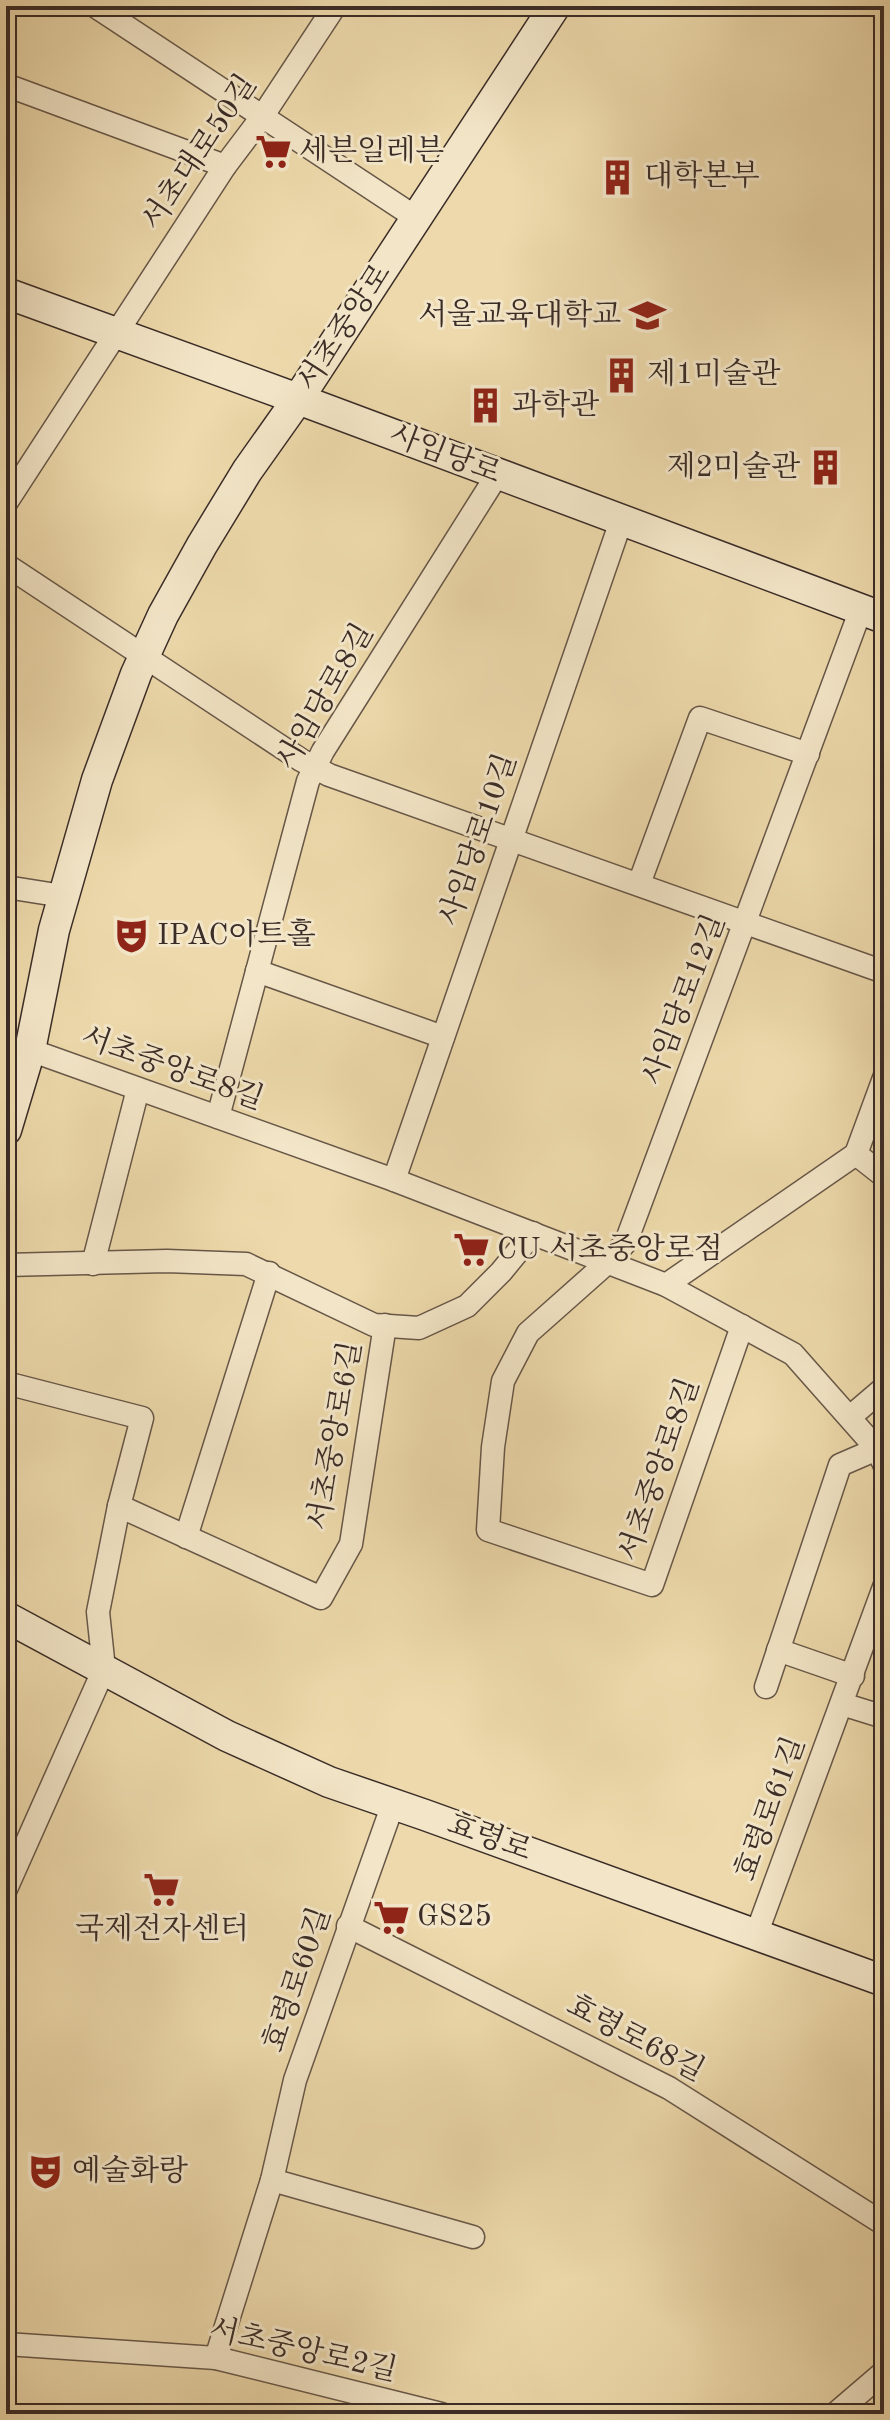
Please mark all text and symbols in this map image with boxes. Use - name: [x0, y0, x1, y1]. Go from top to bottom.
- street label: 서초대로50길: [136, 69, 263, 236]
- supermarket icon: 세븐일레븐: [254, 133, 292, 171]
- place label: 세븐일레븐: [299, 134, 444, 167]
- building icon: 대학본부: [599, 158, 637, 196]
- place label: 대학본부: [644, 159, 760, 192]
- street label: 서초중앙로: [291, 258, 397, 397]
- school or university icon: 서울교육대학교: [628, 297, 666, 335]
- place label: 서울교육대학교: [418, 299, 621, 331]
- building icon: 제1미술관: [602, 356, 640, 394]
- place label: 제1미술관: [647, 358, 781, 390]
- building icon: 과학관: [467, 387, 505, 425]
- place label: 과학관: [512, 389, 600, 421]
- street label: 사임당로: [386, 418, 505, 490]
- building icon: 제2미술관: [807, 449, 845, 487]
- place label: 제2미술관: [667, 451, 801, 483]
- street label: 사임당로8길: [271, 618, 380, 775]
- street label: 사임당로10길: [434, 750, 522, 930]
- street label: 사임당로12길: [637, 910, 731, 1089]
- theatre icon: IPAC아트홀: [112, 917, 150, 955]
- place label: IPAC아트홀: [157, 918, 316, 951]
- street label: 서초중앙로8길: [77, 1020, 268, 1116]
- supermarket icon: CU 서초중앙로점: [452, 1231, 490, 1269]
- place label: CU 서초중앙로점: [497, 1233, 723, 1265]
- street label: 서초중앙로6길: [303, 1339, 367, 1533]
- street label: 서초중앙로8길: [613, 1374, 705, 1565]
- street label: 효령로61길: [729, 1732, 811, 1885]
- street label: 효령로: [443, 1807, 536, 1867]
- supermarket icon: 국제전자센터: [143, 1870, 181, 1908]
- supermarket icon: GS25: [372, 1898, 410, 1936]
- place label: GS25: [417, 1902, 492, 1932]
- street label: 효령로60길: [257, 1903, 337, 2056]
- place label: 국제전자센터: [75, 1913, 249, 1945]
- street label: 효령로68길: [561, 1989, 710, 2088]
- theatre icon: 예술화랑: [27, 2153, 65, 2191]
- place label: 예술화랑: [72, 2155, 188, 2187]
- street label: 서초중앙로2길: [206, 2313, 400, 2387]

